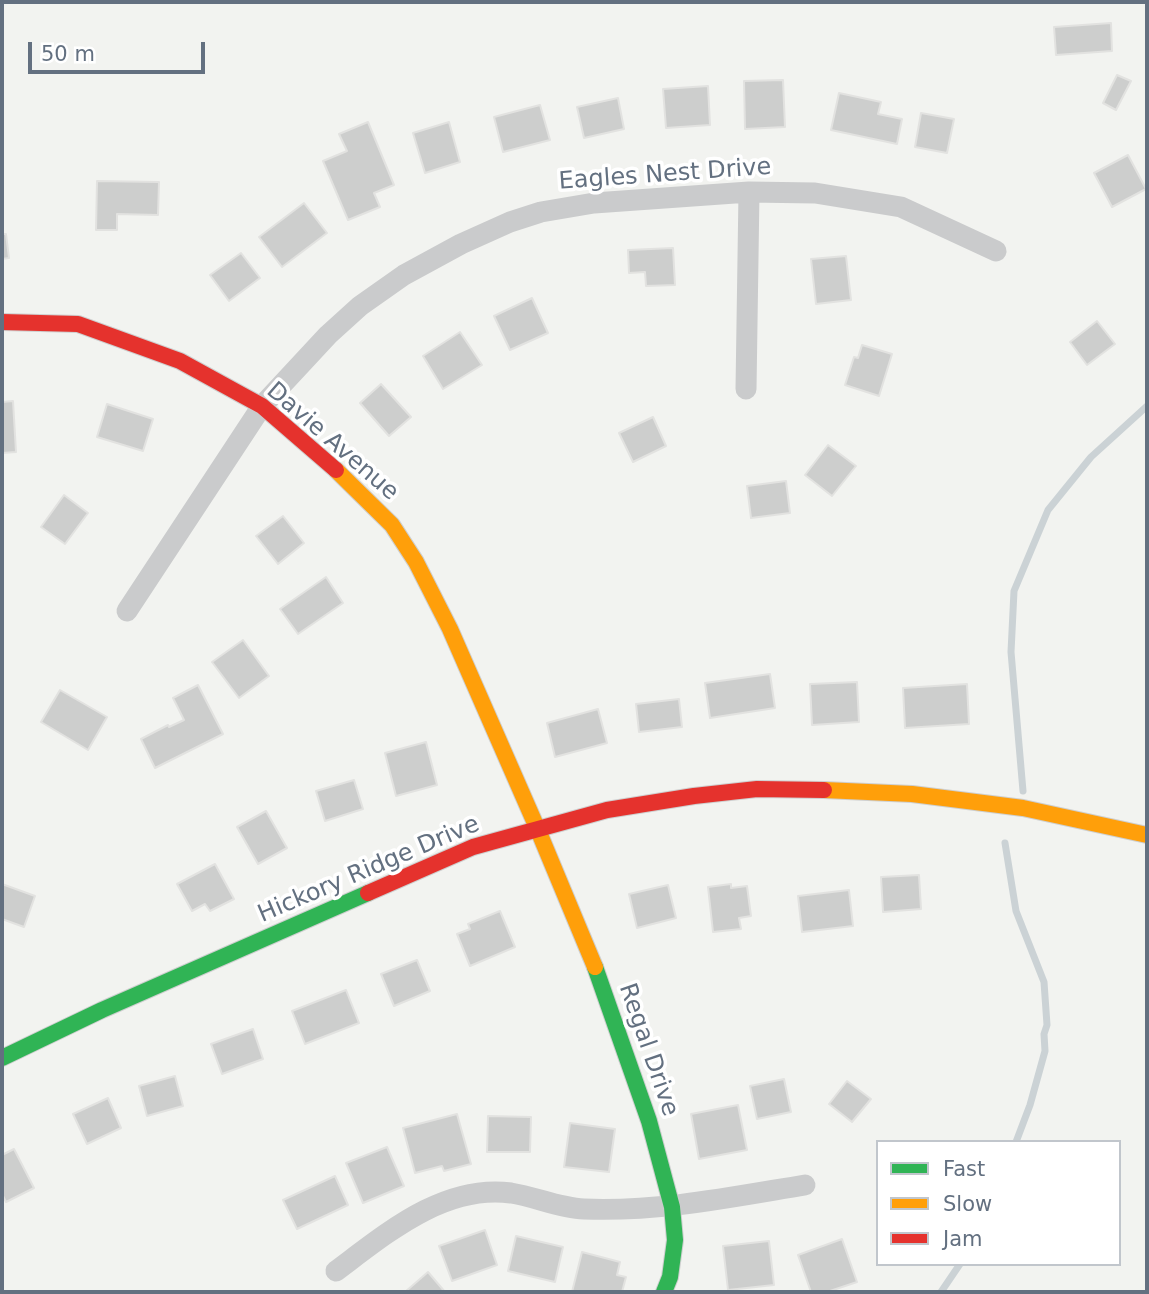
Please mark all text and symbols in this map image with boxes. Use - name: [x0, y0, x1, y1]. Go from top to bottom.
- scale bar: [32, 28, 208, 72]
- text: 50 m: [41, 42, 95, 66]
- street label: Eagles Nest Drive: [558, 153, 772, 197]
- street label: Davie Avenue: [260, 377, 404, 507]
- street label: Hickory Ridge Drive: [254, 810, 484, 930]
- street label: Regal Drive: [612, 980, 684, 1120]
- legend: [876, 1140, 1121, 1266]
- text: Fast: [943, 1157, 985, 1181]
- text: Slow: [943, 1192, 992, 1216]
- text: Jam: [943, 1227, 983, 1251]

